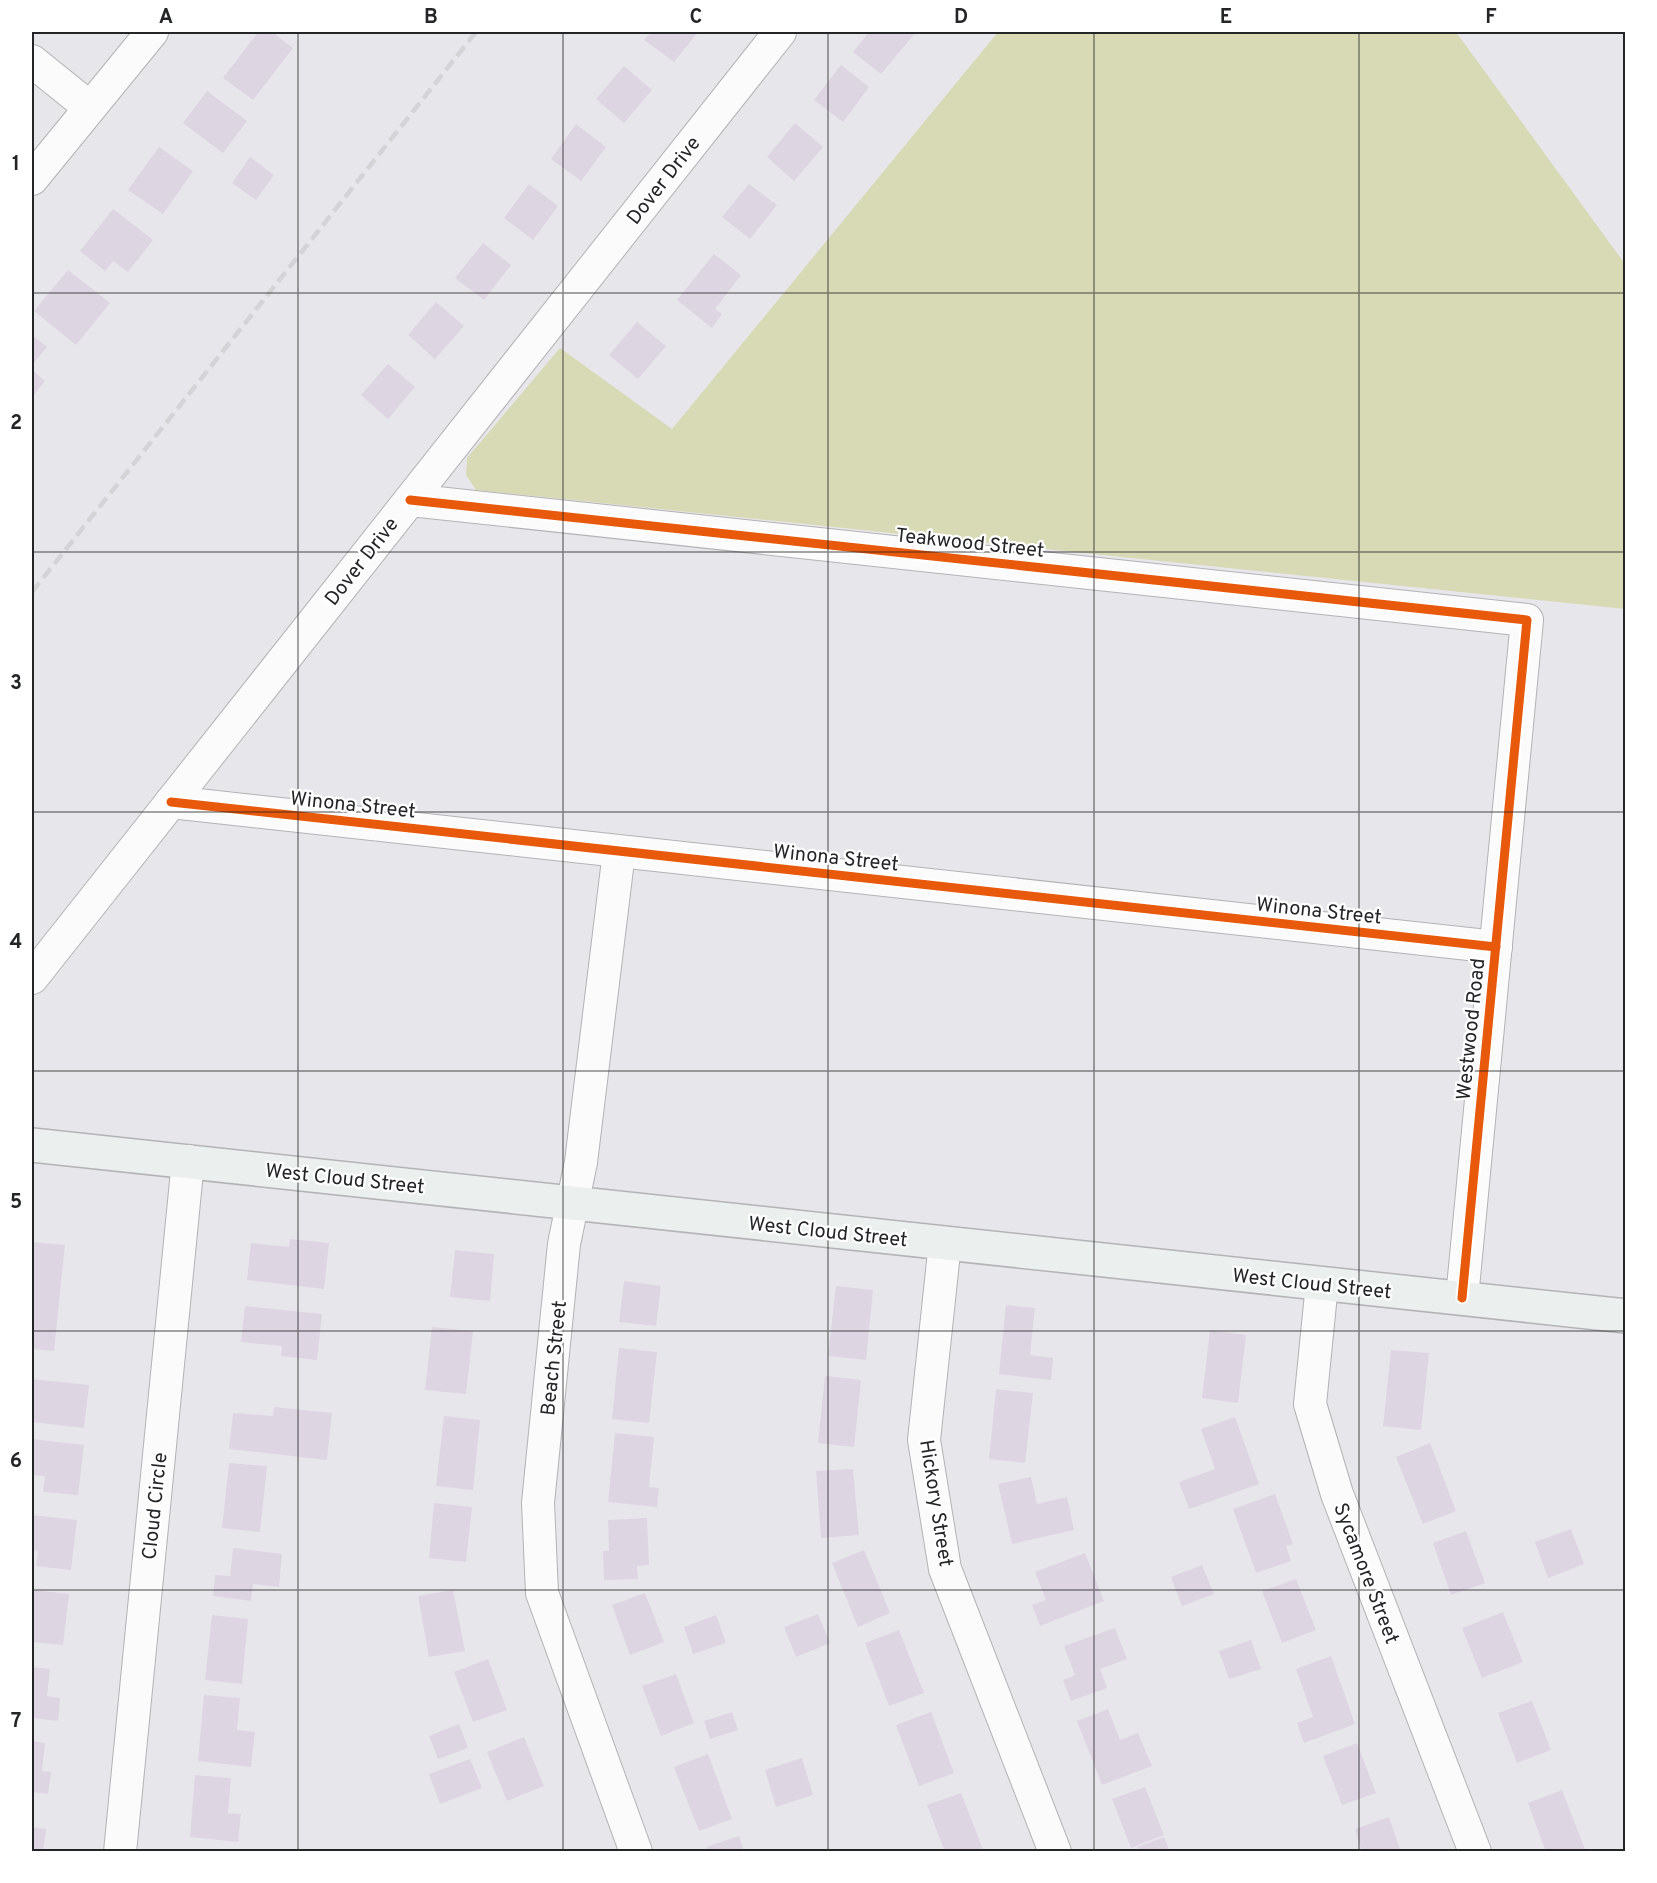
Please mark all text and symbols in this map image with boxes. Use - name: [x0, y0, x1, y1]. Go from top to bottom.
- text: A: [159, 5, 173, 31]
- text: B: [424, 5, 438, 31]
- text: C: [690, 5, 702, 31]
- text: D: [954, 5, 968, 31]
- text: E: [1220, 5, 1232, 31]
- text: F: [1485, 5, 1497, 31]
- street label: Dover Drive: [622, 132, 707, 231]
- text: 1: [12, 152, 20, 178]
- text: 2: [10, 411, 22, 437]
- street label: Dover Drive: [320, 513, 405, 612]
- street label: Teakwood Street: [894, 523, 1045, 565]
- text: 3: [10, 671, 22, 697]
- street label: Winona Street: [289, 786, 417, 826]
- street label: Winona Street: [772, 839, 900, 879]
- street label: Winona Street: [1255, 892, 1383, 932]
- text: 4: [10, 930, 22, 956]
- street label: Westwood Road: [1452, 957, 1492, 1101]
- street label: West Cloud Street: [264, 1159, 426, 1201]
- text: 5: [10, 1190, 22, 1216]
- street label: West Cloud Street: [747, 1212, 909, 1254]
- street label: West Cloud Street: [1231, 1264, 1393, 1306]
- street label: Beach Street: [536, 1299, 574, 1417]
- street label: Hickory Street: [912, 1438, 958, 1569]
- text: 6: [10, 1449, 22, 1475]
- street label: Cloud Circle: [137, 1451, 175, 1561]
- street label: Sycamore Street: [1326, 1500, 1404, 1648]
- text: 7: [11, 1709, 21, 1735]

